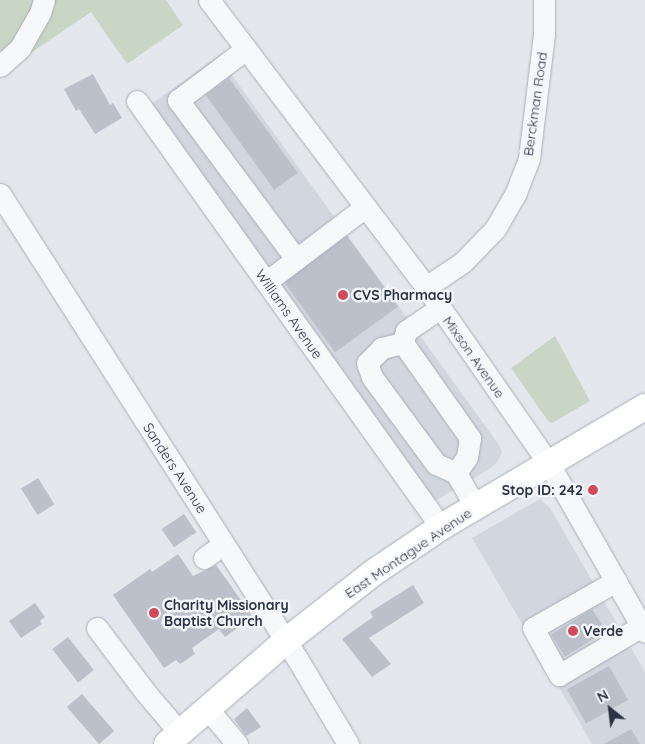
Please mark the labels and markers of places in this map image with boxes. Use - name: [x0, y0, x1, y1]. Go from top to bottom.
- place label: CVS Pharmacy: [353, 287, 452, 303]
- marker: CVS Pharmacy: [337, 289, 349, 301]
- place label: Stop ID: 242: [502, 482, 583, 498]
- marker: Stop ID: 242: [587, 484, 599, 496]
- place label: Charity Missionary Baptist Church: [164, 597, 289, 630]
- marker: Charity Missionary Baptist Church: [148, 607, 160, 619]
- place label: Verde: [583, 623, 623, 639]
- marker: Verde: [567, 625, 579, 637]

